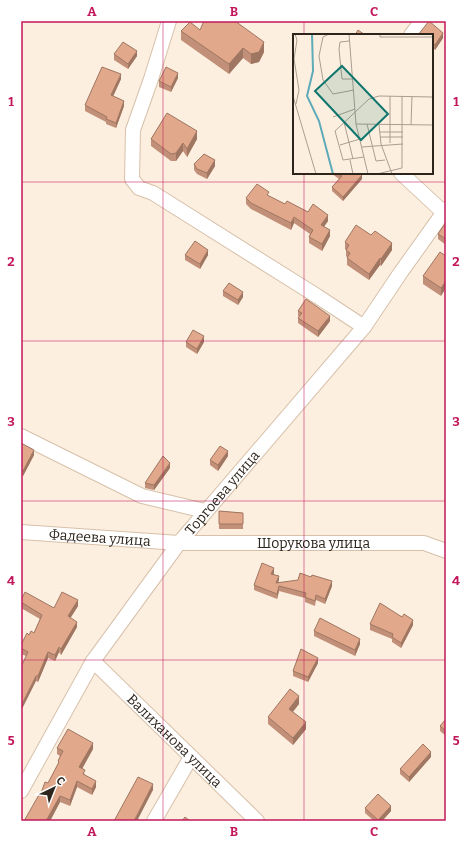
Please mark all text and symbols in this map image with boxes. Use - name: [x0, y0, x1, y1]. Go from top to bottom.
- text: A: [87, 4, 97, 19]
- text: B: [230, 4, 238, 19]
- text: C: [370, 4, 378, 19]
- inset map: [293, 34, 433, 174]
- text: 1: [8, 94, 14, 109]
- text: 1: [453, 94, 459, 109]
- text: 2: [7, 254, 15, 269]
- text: 2: [452, 254, 460, 269]
- text: 3: [7, 414, 15, 429]
- text: 3: [452, 414, 460, 429]
- street label: Торгоева улица: [181, 447, 263, 538]
- street label: Фадеева улица: [48, 525, 152, 550]
- street label: Шорукова улица: [257, 535, 370, 552]
- text: 4: [7, 573, 15, 588]
- text: 4: [452, 573, 460, 588]
- street label: Валиханова улица: [123, 690, 226, 791]
- text: 5: [7, 733, 15, 748]
- text: 5: [452, 733, 460, 748]
- north arrow: [34, 768, 74, 808]
- text: С: [54, 774, 67, 788]
- text: A: [87, 824, 97, 839]
- text: B: [230, 824, 238, 839]
- text: C: [370, 824, 378, 839]

